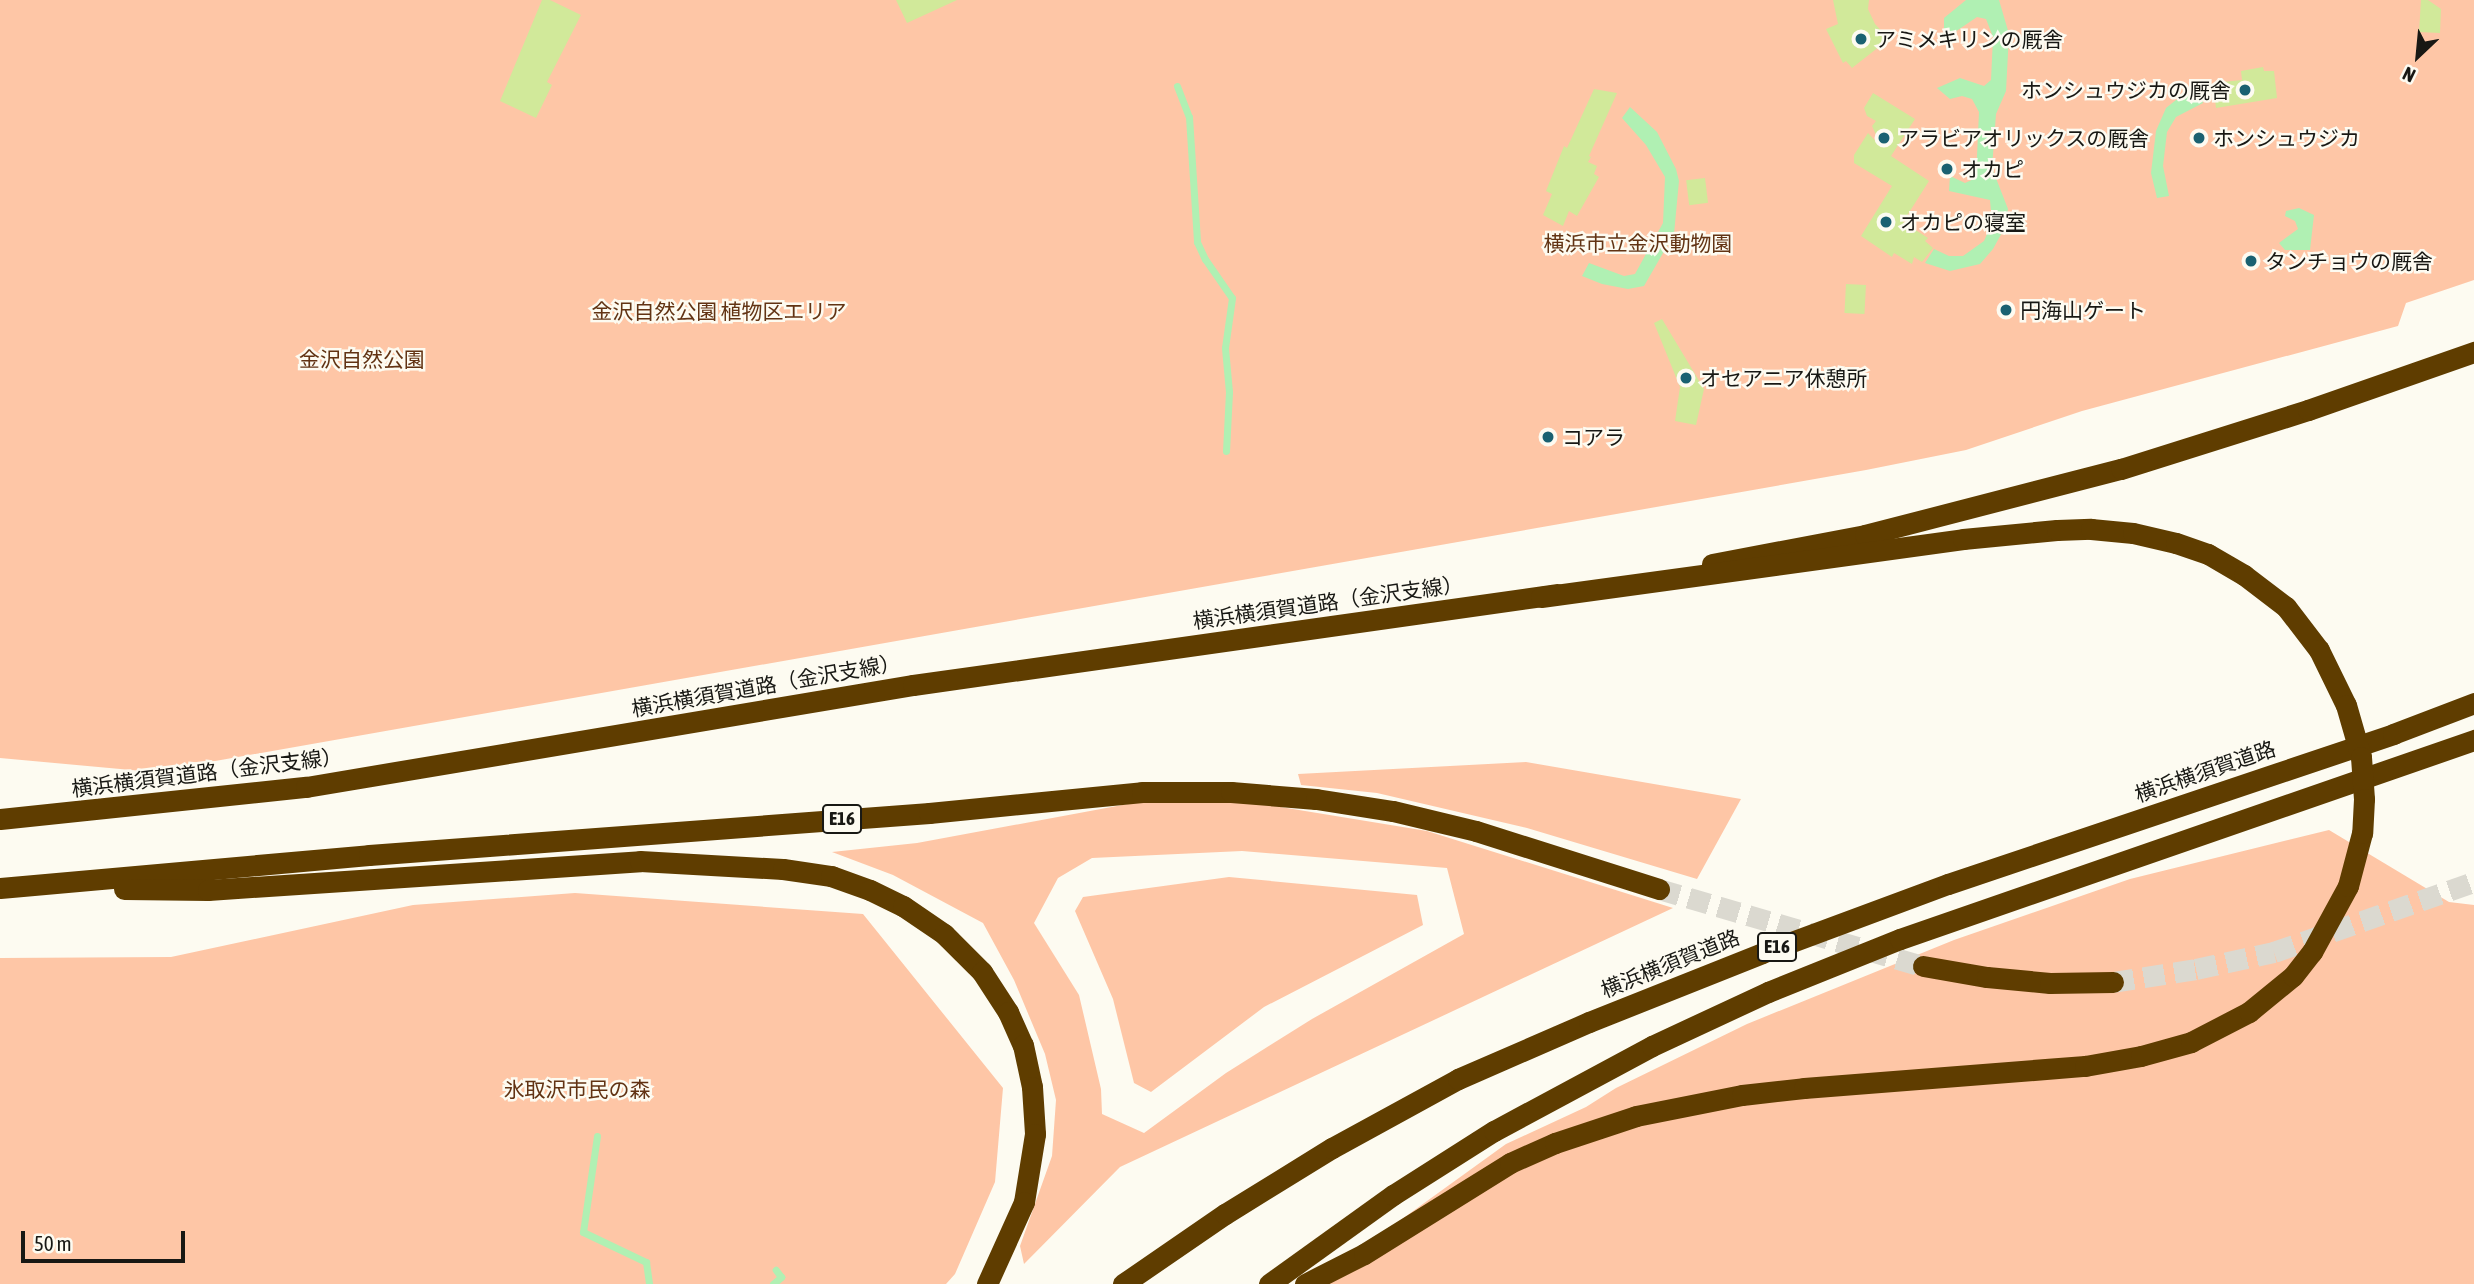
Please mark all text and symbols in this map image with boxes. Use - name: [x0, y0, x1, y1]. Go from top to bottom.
- north arrow: [2383, 21, 2453, 91]
- place label: アミメキリンの厩舎: [1875, 26, 2064, 52]
- marker: アミメキリンの厩舎: [1853, 31, 1869, 47]
- text: N: [2399, 63, 2419, 87]
- place label: ホンシュウジカの厩舎: [2021, 77, 2231, 103]
- marker: ホンシュウジカの厩舎: [2237, 82, 2253, 98]
- place label: アラビアオリックスの厩舎: [1898, 125, 2150, 151]
- place label: ホンシュウジカ: [2213, 125, 2360, 151]
- marker: アラビアオリックスの厩舎: [1876, 130, 1892, 146]
- marker: ホンシュウジカ: [2191, 130, 2207, 146]
- place label: オカピ: [1961, 156, 2024, 182]
- marker: オカピ: [1939, 161, 1955, 177]
- place label: オカピの寝室: [1900, 209, 2026, 235]
- marker: オカピの寝室: [1878, 214, 1894, 230]
- park label: 横浜市立金沢動物園: [1544, 230, 1732, 256]
- place label: タンチョウの厩舎: [2265, 248, 2433, 274]
- marker: タンチョウの厩舎: [2243, 253, 2259, 269]
- place label: 円海山ゲート: [2020, 297, 2146, 323]
- park label: 金沢自然公園 植物区エリア: [592, 298, 846, 324]
- marker: 円海山ゲート: [1998, 302, 2014, 318]
- park label: 金沢自然公園: [299, 346, 425, 372]
- place label: オセアニア休憩所: [1700, 365, 1868, 391]
- marker: オセアニア休憩所: [1678, 370, 1694, 386]
- place label: コアラ: [1562, 424, 1625, 450]
- marker: コアラ: [1540, 429, 1556, 445]
- street label: 横浜横須賀道路（金沢支線）: [1191, 571, 1465, 633]
- street label: 横浜横須賀道路（金沢支線）: [629, 649, 903, 721]
- street label: 横浜横須賀道路: [2131, 735, 2279, 807]
- street label: 横浜横須賀道路（金沢支線）: [70, 743, 344, 801]
- road number: E16: [821, 804, 863, 834]
- street label: 横浜横須賀道路: [1597, 924, 1743, 1002]
- road number: E16: [1756, 931, 1798, 962]
- park label: 氷取沢市民の森: [504, 1076, 650, 1102]
- scale bar: [24, 1218, 189, 1262]
- text: 50 m: [34, 1231, 72, 1255]

